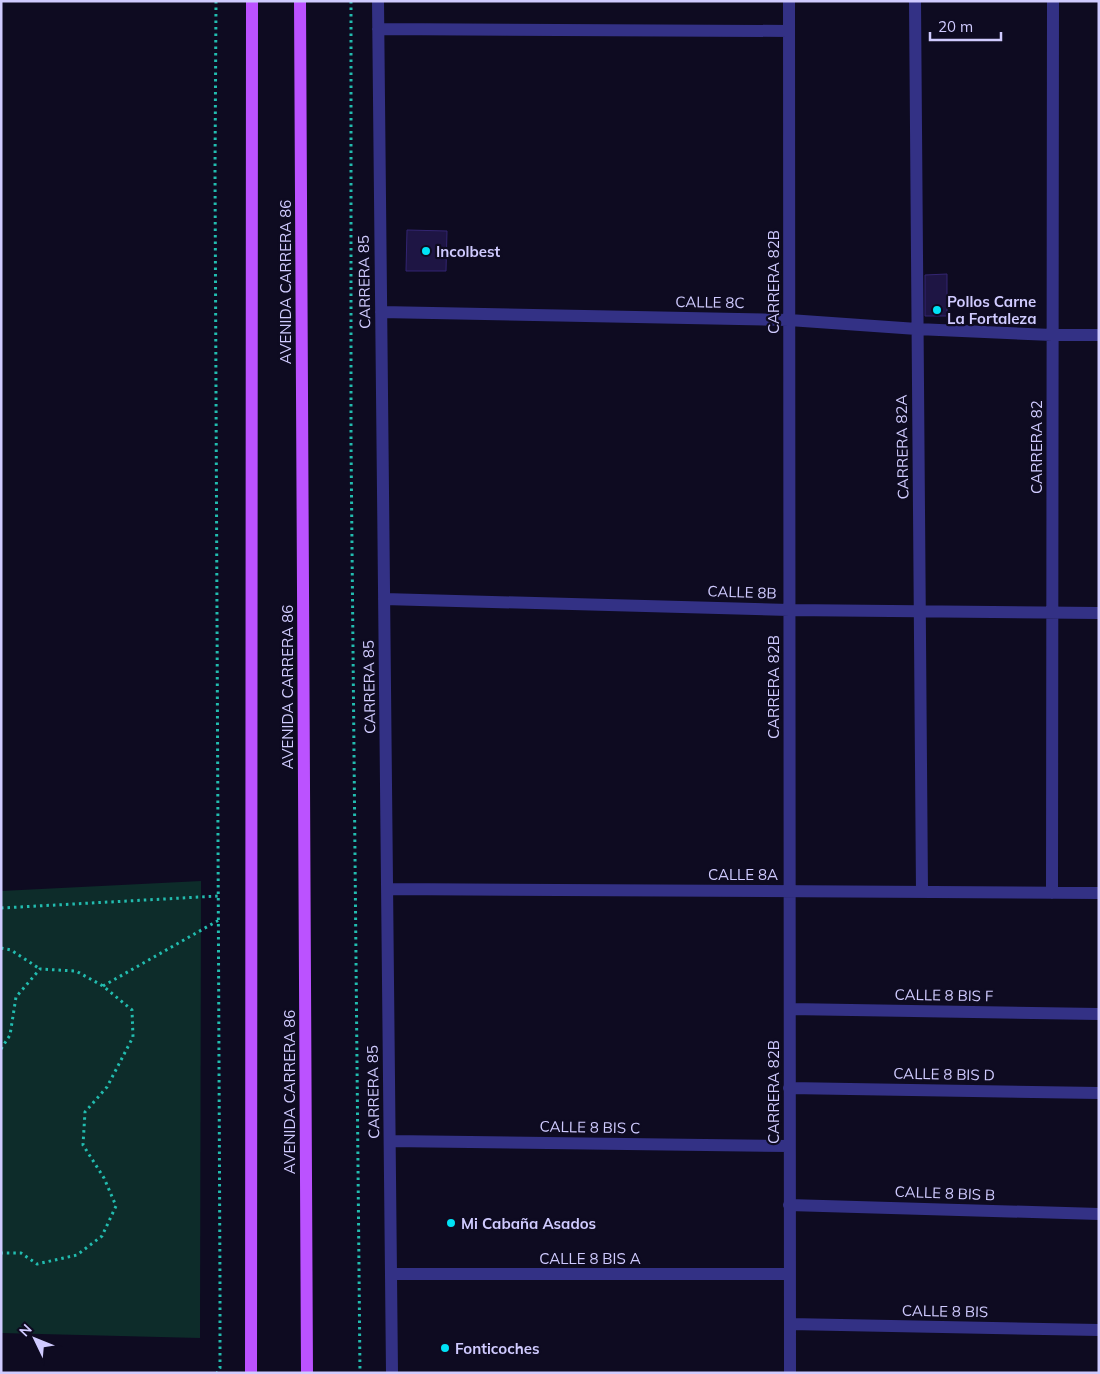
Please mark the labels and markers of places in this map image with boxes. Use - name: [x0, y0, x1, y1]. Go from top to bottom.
- place label: Incolbest: [436, 242, 500, 261]
- marker: Incolbest: [420, 245, 432, 257]
- place label: Pollos Carne La Fortaleza: [947, 292, 1036, 328]
- marker: Pollos Carne La Fortaleza: [931, 304, 943, 316]
- place label: Mi Cabaña Asados: [461, 1214, 596, 1233]
- marker: Mi Cabaña Asados: [445, 1217, 457, 1229]
- place label: Fonticoches: [455, 1339, 539, 1358]
- marker: Fonticoches: [439, 1342, 451, 1354]

